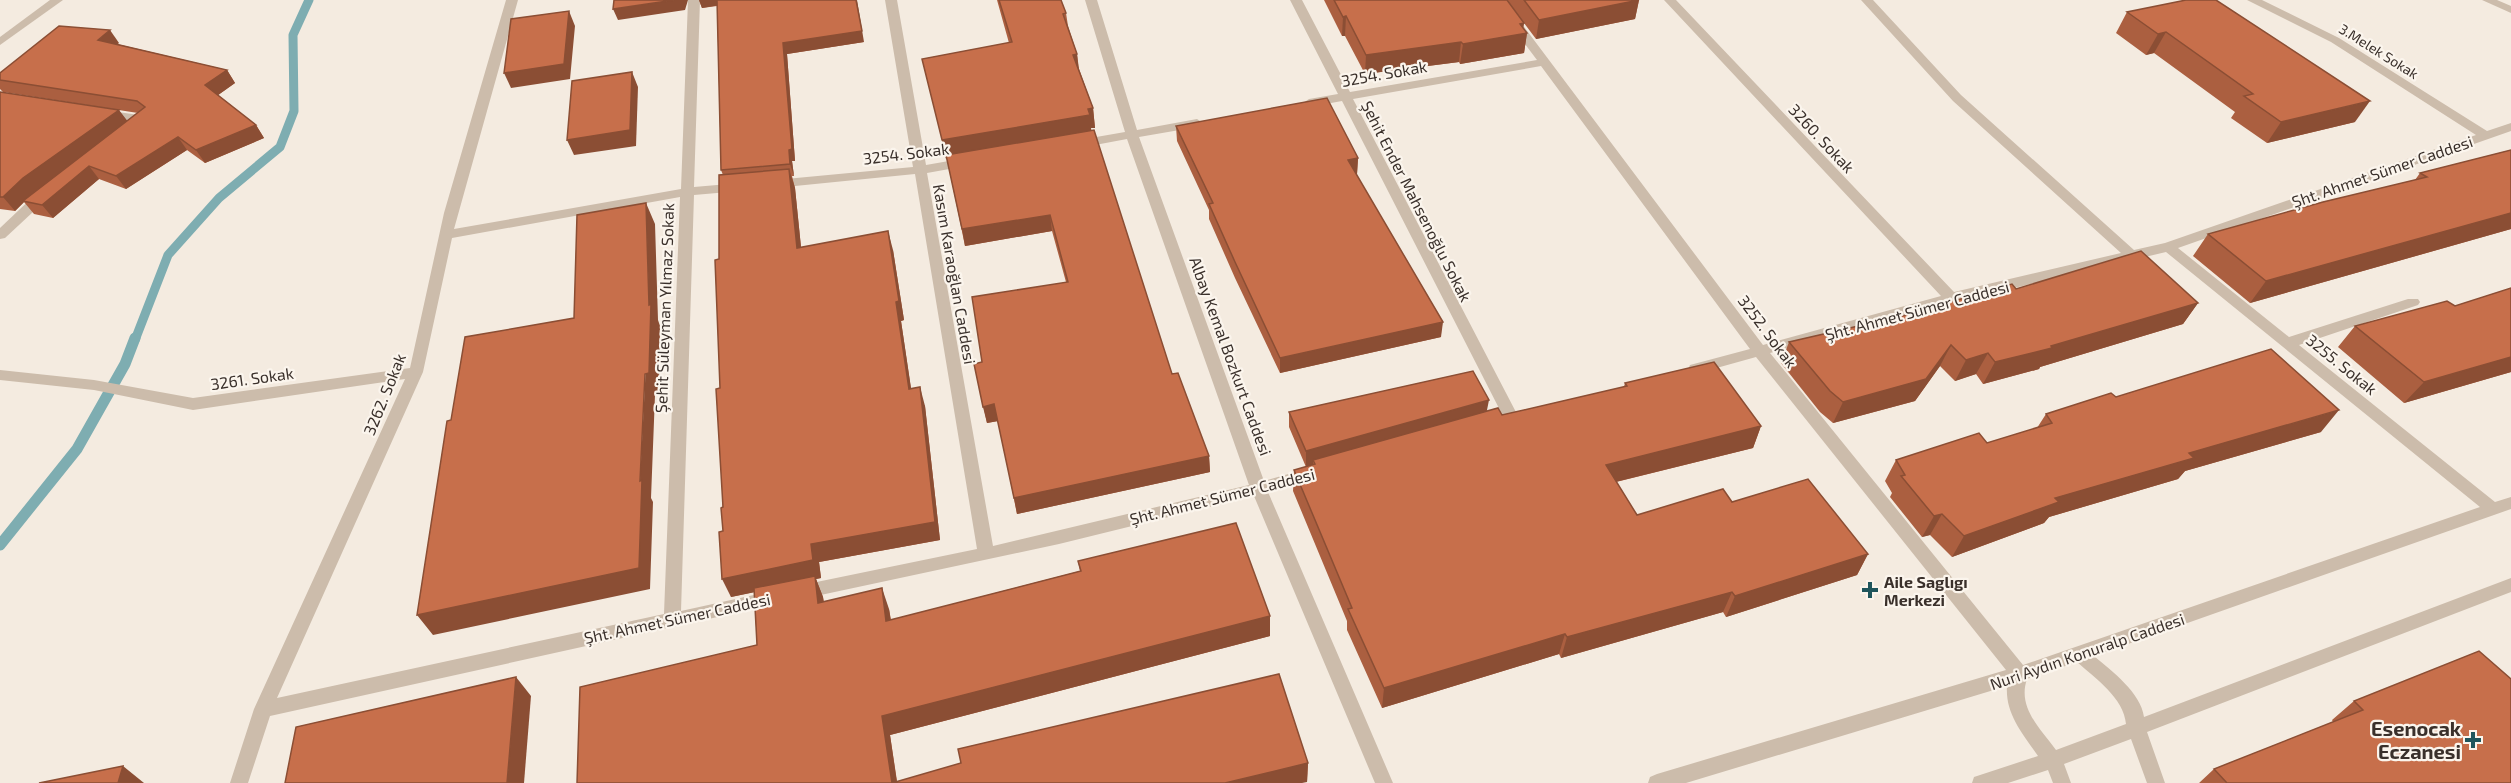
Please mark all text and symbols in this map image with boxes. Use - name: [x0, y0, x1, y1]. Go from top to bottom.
- street label: 3.Melek Sokak: [2336, 20, 2422, 82]
- street label: 3254. Sokak: [1340, 56, 1428, 90]
- street label: Şehit Ender Mahsenoğlu Sokak: [1357, 97, 1476, 305]
- street label: 3260. Sokak: [1785, 100, 1859, 176]
- street label: Şht. Ahmet Sümer Caddesi: [2289, 131, 2475, 212]
- street label: 3254. Sokak: [862, 138, 950, 168]
- street label: Kasım Karaoğlan Caddesi: [930, 182, 980, 366]
- street label: Şehit Süleyman Yılmaz Sokak: [651, 203, 678, 413]
- street label: Albay Kemal Bozkurt Caddesi: [1186, 254, 1276, 458]
- street label: Şht. Ahmet Sümer Caddesi: [1823, 276, 2011, 345]
- street label: 3252. Sokak: [1735, 291, 1801, 371]
- street label: 3255. Sokak: [2303, 330, 2381, 398]
- street label: 3262. Sokak: [359, 350, 409, 438]
- street label: 3261. Sokak: [209, 363, 295, 393]
- street label: Şht. Ahmet Sümer Caddesi: [1128, 464, 1317, 529]
- place label: Aile Saglıgı Merkezi: [1884, 572, 1968, 609]
- marker: Aile Saglıgı Merkezi: [1861, 581, 1879, 599]
- street label: Şht. Ahmet Sümer Caddesi: [582, 589, 772, 648]
- street label: Nuri Aydın Konuralp Caddesi: [1987, 609, 2187, 693]
- place label: Esenocak Eczanesi: [2371, 716, 2462, 763]
- marker: Esenocak Eczanesi: [2466, 733, 2480, 747]

